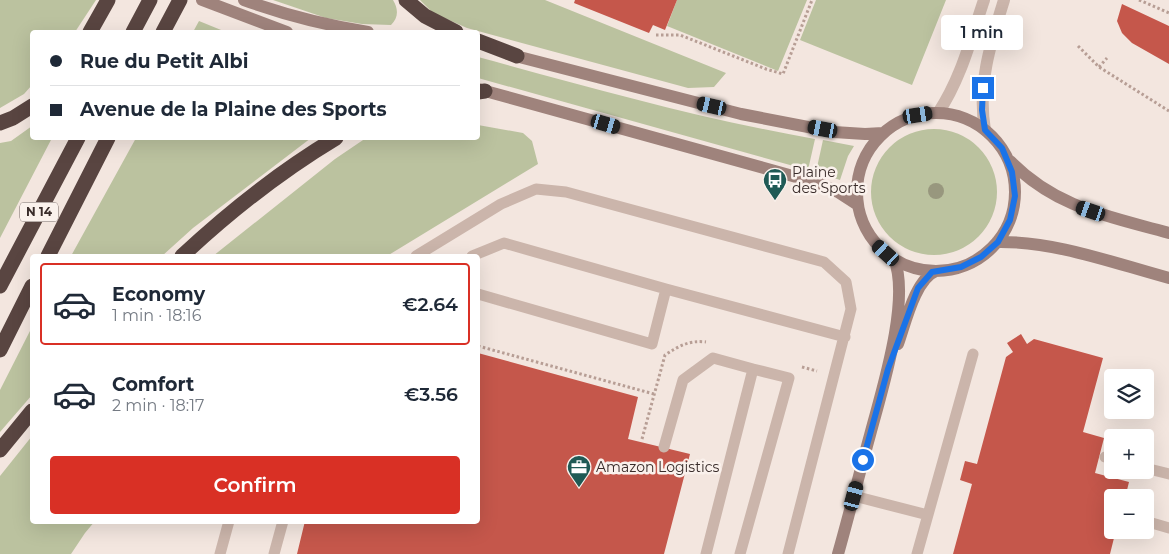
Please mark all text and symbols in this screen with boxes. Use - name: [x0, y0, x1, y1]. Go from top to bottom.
- callout: 1 min: [942, 16, 1024, 51]
- text: 1 min: [961, 23, 1003, 42]
- text: Rue du Petit Albi: [80, 50, 248, 73]
- route end: [972, 77, 994, 99]
- car: [695, 95, 728, 117]
- text: Avenue de la Plaine des Sports: [80, 98, 387, 121]
- car: [902, 105, 933, 125]
- car: [589, 113, 622, 135]
- car: [806, 119, 839, 139]
- place label: Plaine des Sports: [792, 163, 866, 197]
- bus stop icon: Plaine des Sports: [762, 167, 788, 201]
- car: [1074, 199, 1107, 223]
- road number: N 14: [20, 202, 58, 222]
- car: [869, 237, 902, 269]
- icon: car: [52, 282, 97, 327]
- text: Economy: [112, 283, 205, 306]
- text: €2.64: [402, 293, 458, 316]
- text: 1 min · 18:16: [112, 306, 201, 325]
- map controls: [1104, 369, 1154, 539]
- button: layers: [1104, 369, 1154, 419]
- icon: car: [52, 372, 97, 417]
- text: Comfort: [112, 373, 194, 396]
- text: €3.56: [404, 383, 458, 406]
- text: 2 min · 18:17: [112, 396, 204, 415]
- button: +: [1104, 429, 1154, 479]
- route start: [852, 449, 874, 471]
- office icon: Amazon Logistics: [566, 454, 592, 488]
- button: Confirm: [50, 456, 460, 514]
- place label: Amazon Logistics: [596, 458, 720, 476]
- car: [842, 480, 865, 512]
- button: −: [1104, 489, 1154, 539]

